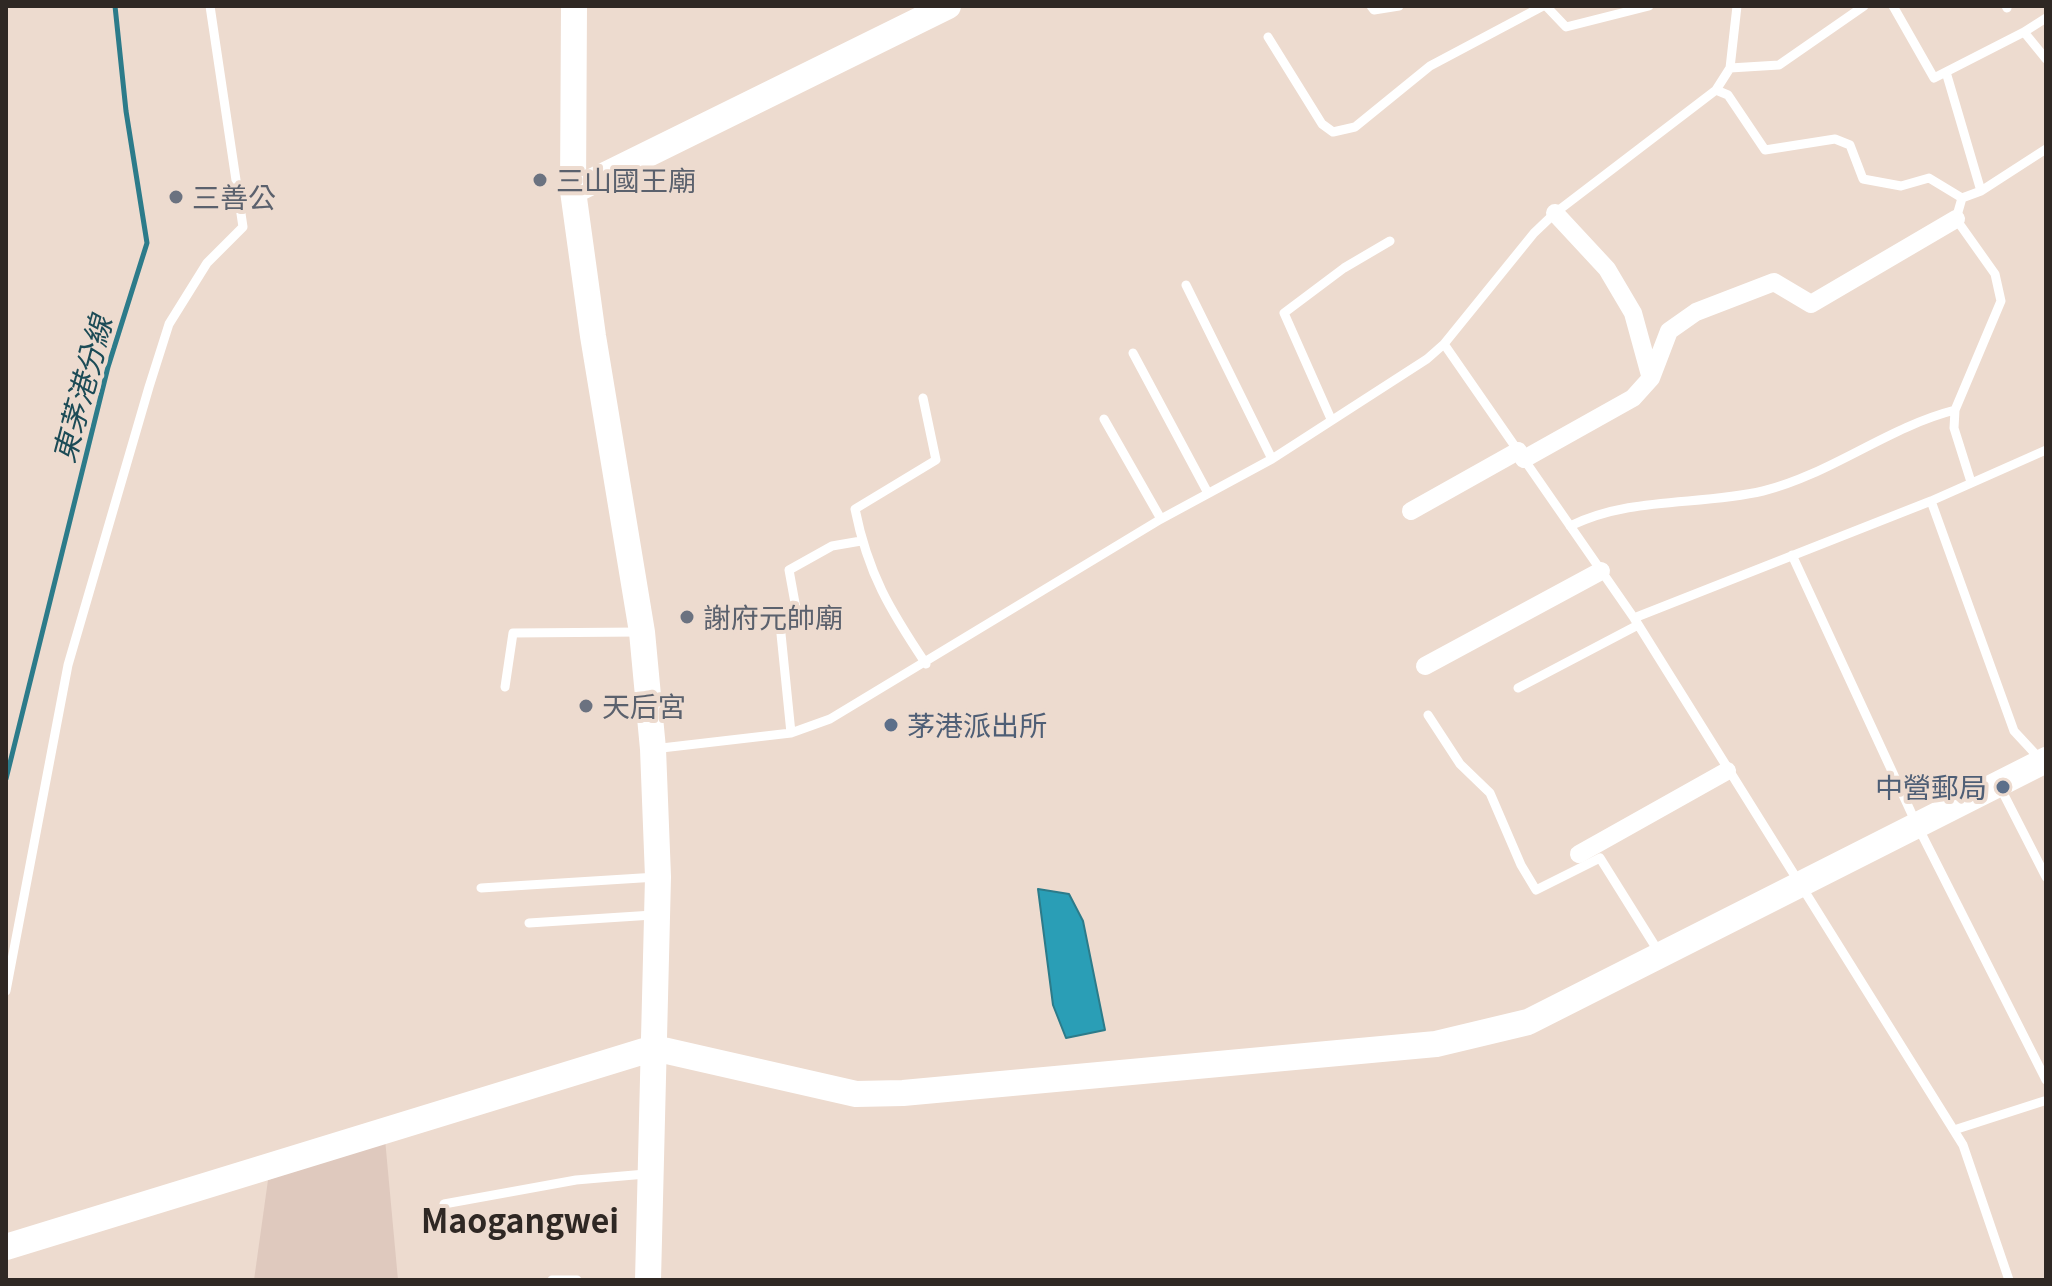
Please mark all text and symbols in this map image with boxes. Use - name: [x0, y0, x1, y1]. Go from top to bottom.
- place label: 三山國王廟: [556, 163, 696, 197]
- marker: 三山國王廟: [531, 171, 549, 189]
- place label: 三善公: [192, 180, 276, 214]
- marker: 三善公: [167, 188, 185, 206]
- water label: 東茅港分線: [45, 312, 119, 466]
- place label: 謝府元帥廟: [703, 600, 843, 634]
- marker: 謝府元帥廟: [678, 608, 696, 626]
- place label: 天后宮: [602, 689, 686, 723]
- marker: 天后宮: [577, 697, 595, 715]
- place label: 茅港派出所: [907, 708, 1047, 742]
- marker: 茅港派出所: [882, 716, 900, 734]
- place label: 中營郵局: [1875, 770, 1987, 804]
- marker: 中營郵局: [1994, 778, 2012, 796]
- district label: Maogangwei: [421, 1202, 619, 1240]

